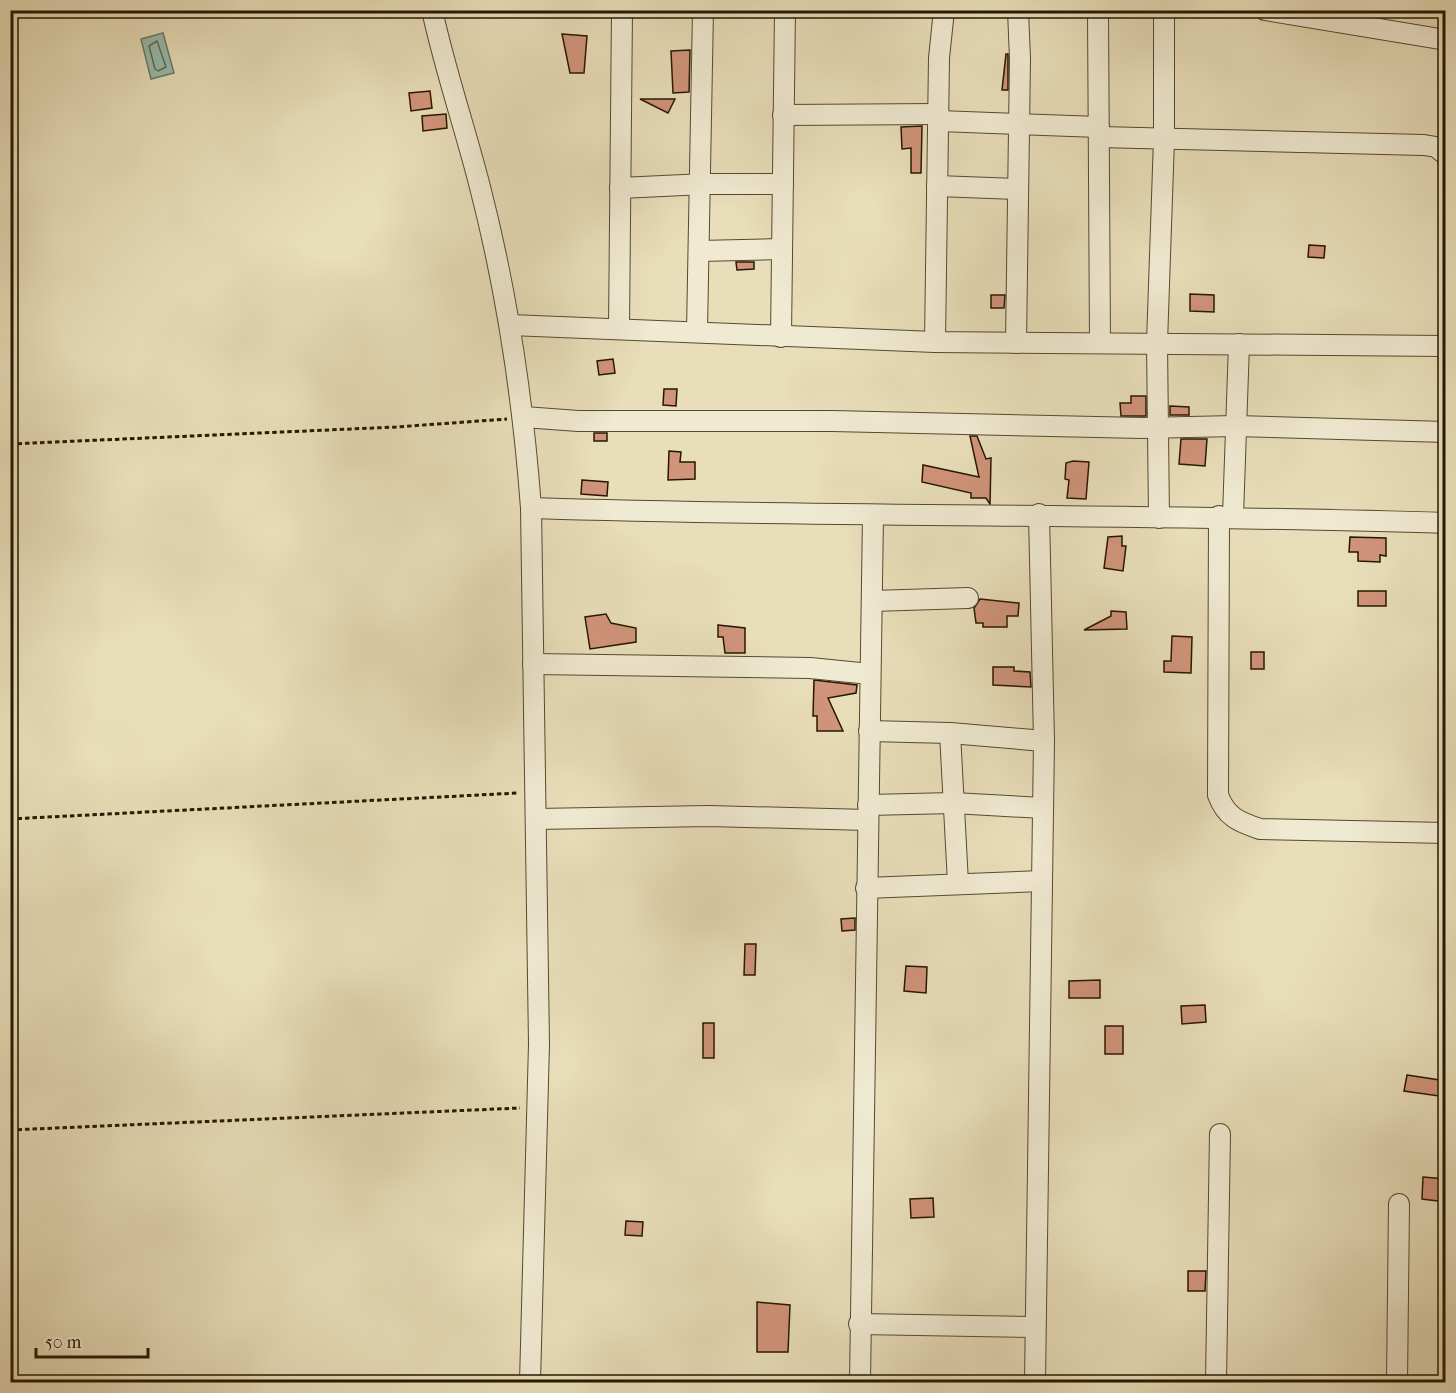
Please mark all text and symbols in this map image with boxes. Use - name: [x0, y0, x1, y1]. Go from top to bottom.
- scale bar: [36, 1321, 148, 1359]
- text: 50 m: [45, 1332, 82, 1353]

